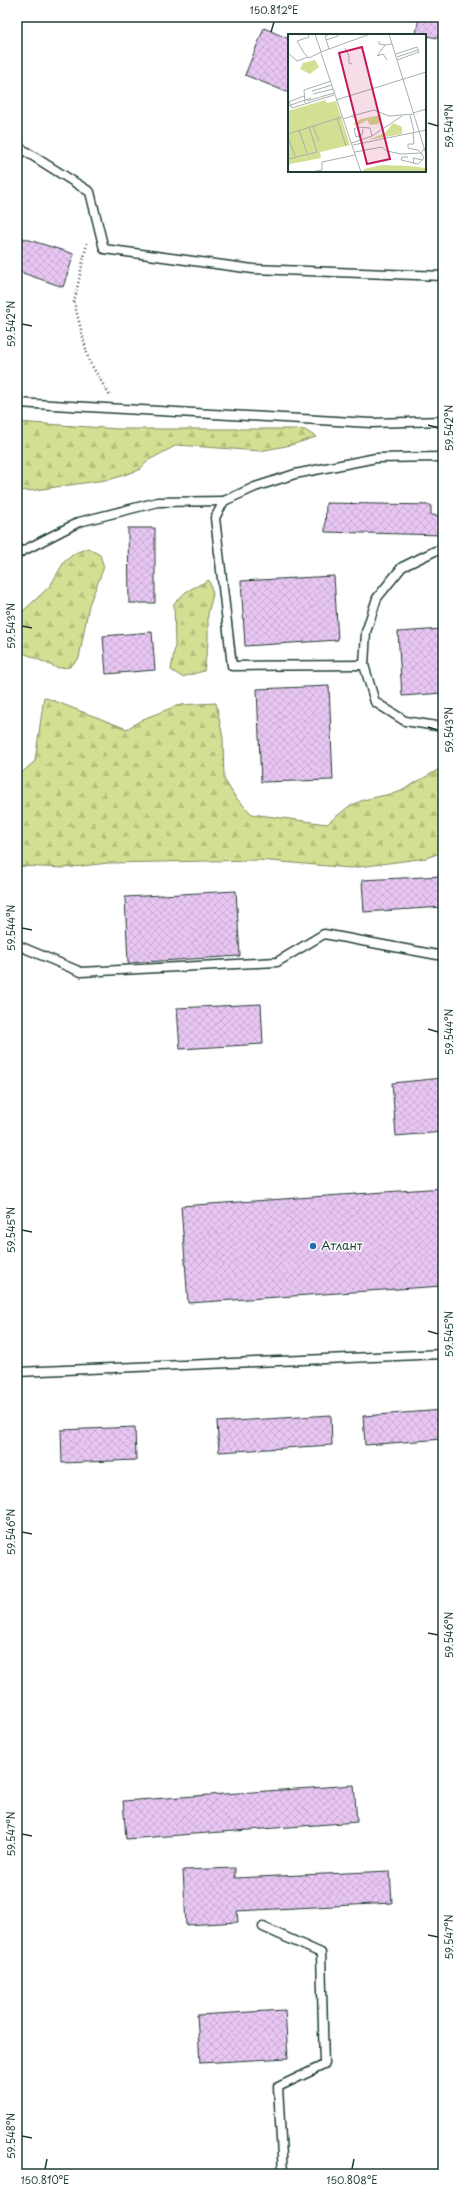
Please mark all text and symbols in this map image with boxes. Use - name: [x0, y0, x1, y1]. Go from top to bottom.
- text: 150.812°E: [250, 2, 298, 17]
- inset map: [288, 34, 426, 172]
- text: 59.541°N: [441, 104, 456, 148]
- text: 59.542°N: [3, 301, 18, 347]
- text: 59.542°N: [441, 405, 456, 451]
- text: 59.543°N: [3, 603, 18, 649]
- text: 59.543°N: [441, 707, 456, 753]
- text: 59.544°N: [3, 905, 18, 951]
- text: 59.544°N: [441, 1009, 456, 1055]
- text: 59.545°N: [3, 1207, 18, 1253]
- place label: Атлант: [321, 1236, 363, 1254]
- marker: Атлант: [308, 1241, 318, 1251]
- text: 59.545°N: [441, 1311, 456, 1357]
- text: 59.546°N: [3, 1509, 18, 1555]
- text: 59.546°N: [441, 1612, 456, 1658]
- text: 59.547°N: [3, 1811, 18, 1857]
- text: 59.547°N: [441, 1914, 456, 1960]
- text: 59.548°N: [3, 2113, 18, 2159]
- text: 150.810°E: [21, 2172, 69, 2187]
- text: 150.808°E: [327, 2172, 377, 2187]

